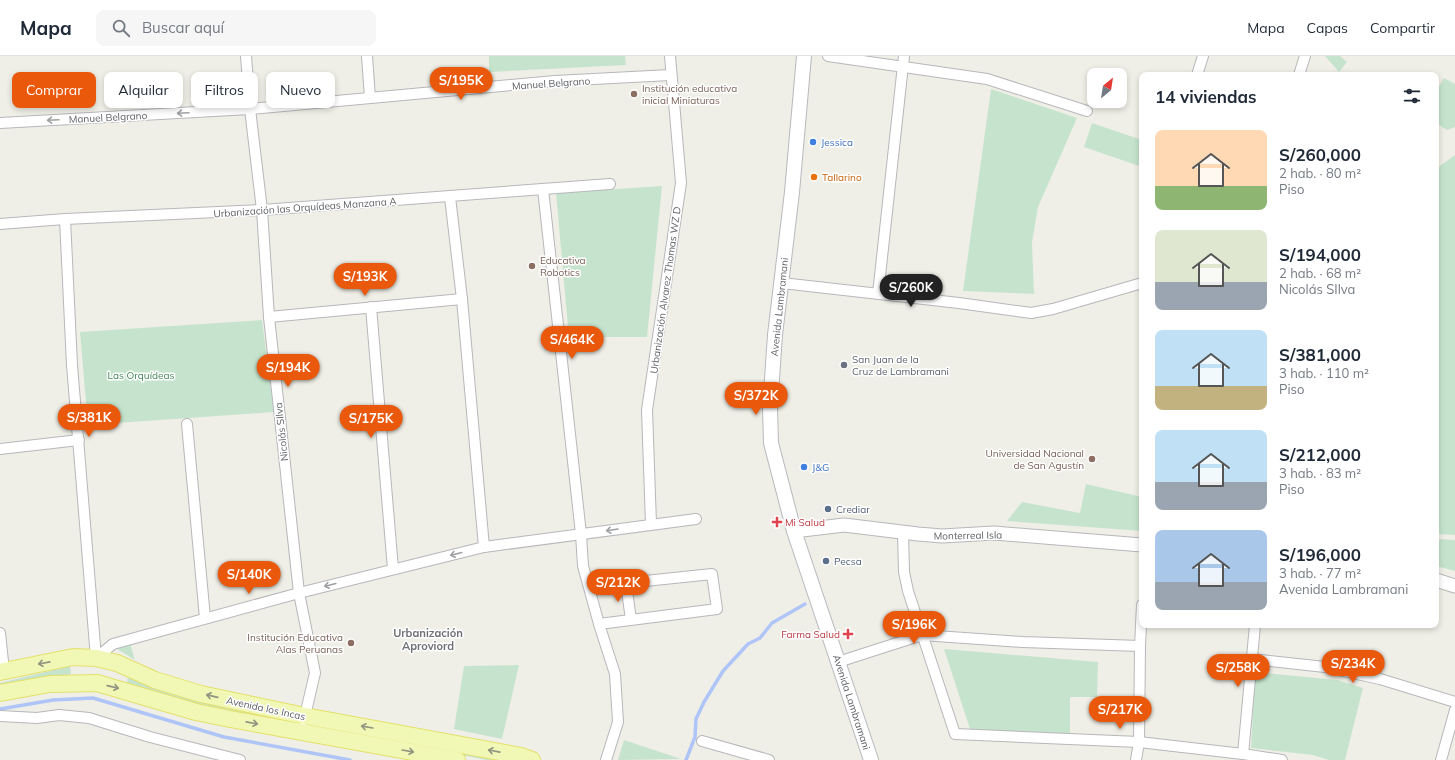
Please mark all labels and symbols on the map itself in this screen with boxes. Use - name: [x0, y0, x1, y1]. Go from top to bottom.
- pin: S/195K: [428, 67, 494, 101]
- north arrow: [1087, 68, 1127, 108]
- street label: Manuel Belgrano: [511, 74, 591, 93]
- place label: Institución educativa inicial Miniaturas: [642, 82, 737, 107]
- marker: Institución educativa inicial Miniaturas: [629, 89, 639, 99]
- street label: Manuel Belgrano: [69, 109, 148, 126]
- one-way arrow: [177, 109, 190, 117]
- one-way arrow: [47, 117, 60, 124]
- place label: Jessica: [821, 136, 853, 149]
- marker: Jessica: [808, 137, 818, 147]
- place label: Tallarino: [822, 171, 862, 184]
- marker: Tallarino: [809, 172, 819, 182]
- street label: Urbanización las Orquídeas Manzana A: [213, 195, 398, 220]
- street label: Urbanización Alvarez Thomas WZ D: [647, 206, 684, 374]
- place label: Educativa Robotics: [540, 254, 586, 279]
- street label: Avenida Lambramani: [768, 257, 791, 357]
- marker: Educativa Robotics: [527, 261, 537, 271]
- pin: S/193K: [332, 263, 398, 297]
- pin: S/260K: [878, 274, 944, 308]
- pin: S/464K: [539, 326, 605, 360]
- place label: San Juan de la Cruz de Lambramani: [852, 353, 949, 378]
- pin: S/194K: [255, 354, 321, 388]
- marker: San Juan de la Cruz de Lambramani: [839, 360, 849, 370]
- park label: Las Orquídeas: [108, 369, 174, 382]
- pin: S/372K: [723, 382, 789, 416]
- street label: Nicolás SIlva: [272, 402, 291, 462]
- pin: S/381K: [56, 404, 122, 438]
- pin: S/175K: [338, 405, 404, 439]
- place label: Universidad Nacional de San Agustín: [986, 447, 1084, 472]
- marker: Universidad Nacional de San Agustín: [1087, 454, 1097, 464]
- place label: J&G: [812, 461, 829, 474]
- marker: J&G: [799, 462, 809, 472]
- place label: Crediar: [836, 503, 870, 516]
- marker: Crediar: [823, 504, 833, 514]
- place label: Mi Salud: [785, 516, 825, 529]
- marker: Mi Salud: [772, 517, 782, 527]
- one-way arrow: [606, 526, 619, 534]
- street label: Monterreal Isla: [934, 528, 1002, 543]
- one-way arrow: [450, 550, 463, 558]
- place label: Pecsa: [834, 555, 862, 568]
- marker: Pecsa: [821, 556, 831, 566]
- pin: S/140K: [216, 561, 282, 595]
- pin: S/212K: [585, 569, 651, 603]
- one-way arrow: [324, 582, 337, 590]
- pin: S/196K: [881, 611, 947, 645]
- district label: Urbanización Aproviord: [393, 626, 463, 653]
- place label: Farma Salud: [781, 628, 840, 641]
- marker: Farma Salud: [843, 629, 853, 639]
- place label: Institución Educativa Alas Peruanas: [247, 631, 343, 656]
- marker: Institución Educativa Alas Peruanas: [346, 638, 356, 648]
- pin: S/234K: [1320, 650, 1386, 684]
- street label: Avenida Lambramani: [830, 653, 873, 751]
- pin: S/258K: [1205, 654, 1271, 688]
- one-way arrow: [38, 659, 51, 667]
- one-way arrow: [106, 683, 119, 691]
- one-way arrow: [205, 692, 218, 700]
- street label: Avenida los Incas: [225, 694, 307, 723]
- pin: S/217K: [1087, 696, 1153, 730]
- one-way arrow: [245, 720, 258, 728]
- one-way arrow: [360, 723, 373, 731]
- one-way arrow: [401, 747, 414, 755]
- one-way arrow: [488, 747, 501, 755]

